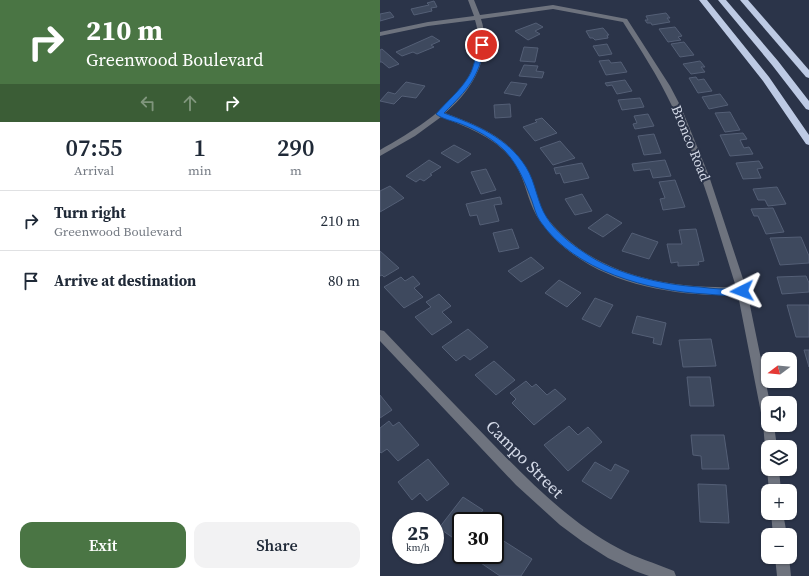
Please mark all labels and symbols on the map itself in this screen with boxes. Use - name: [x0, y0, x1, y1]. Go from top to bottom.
- pin: [465, 28, 499, 62]
- street label: Bronco Road: [667, 102, 715, 184]
- position arrow: [721, 270, 763, 312]
- north arrow: [761, 352, 797, 388]
- street label: Campo Street: [481, 415, 570, 504]
- speed limit sign: 30: [452, 512, 504, 564]

